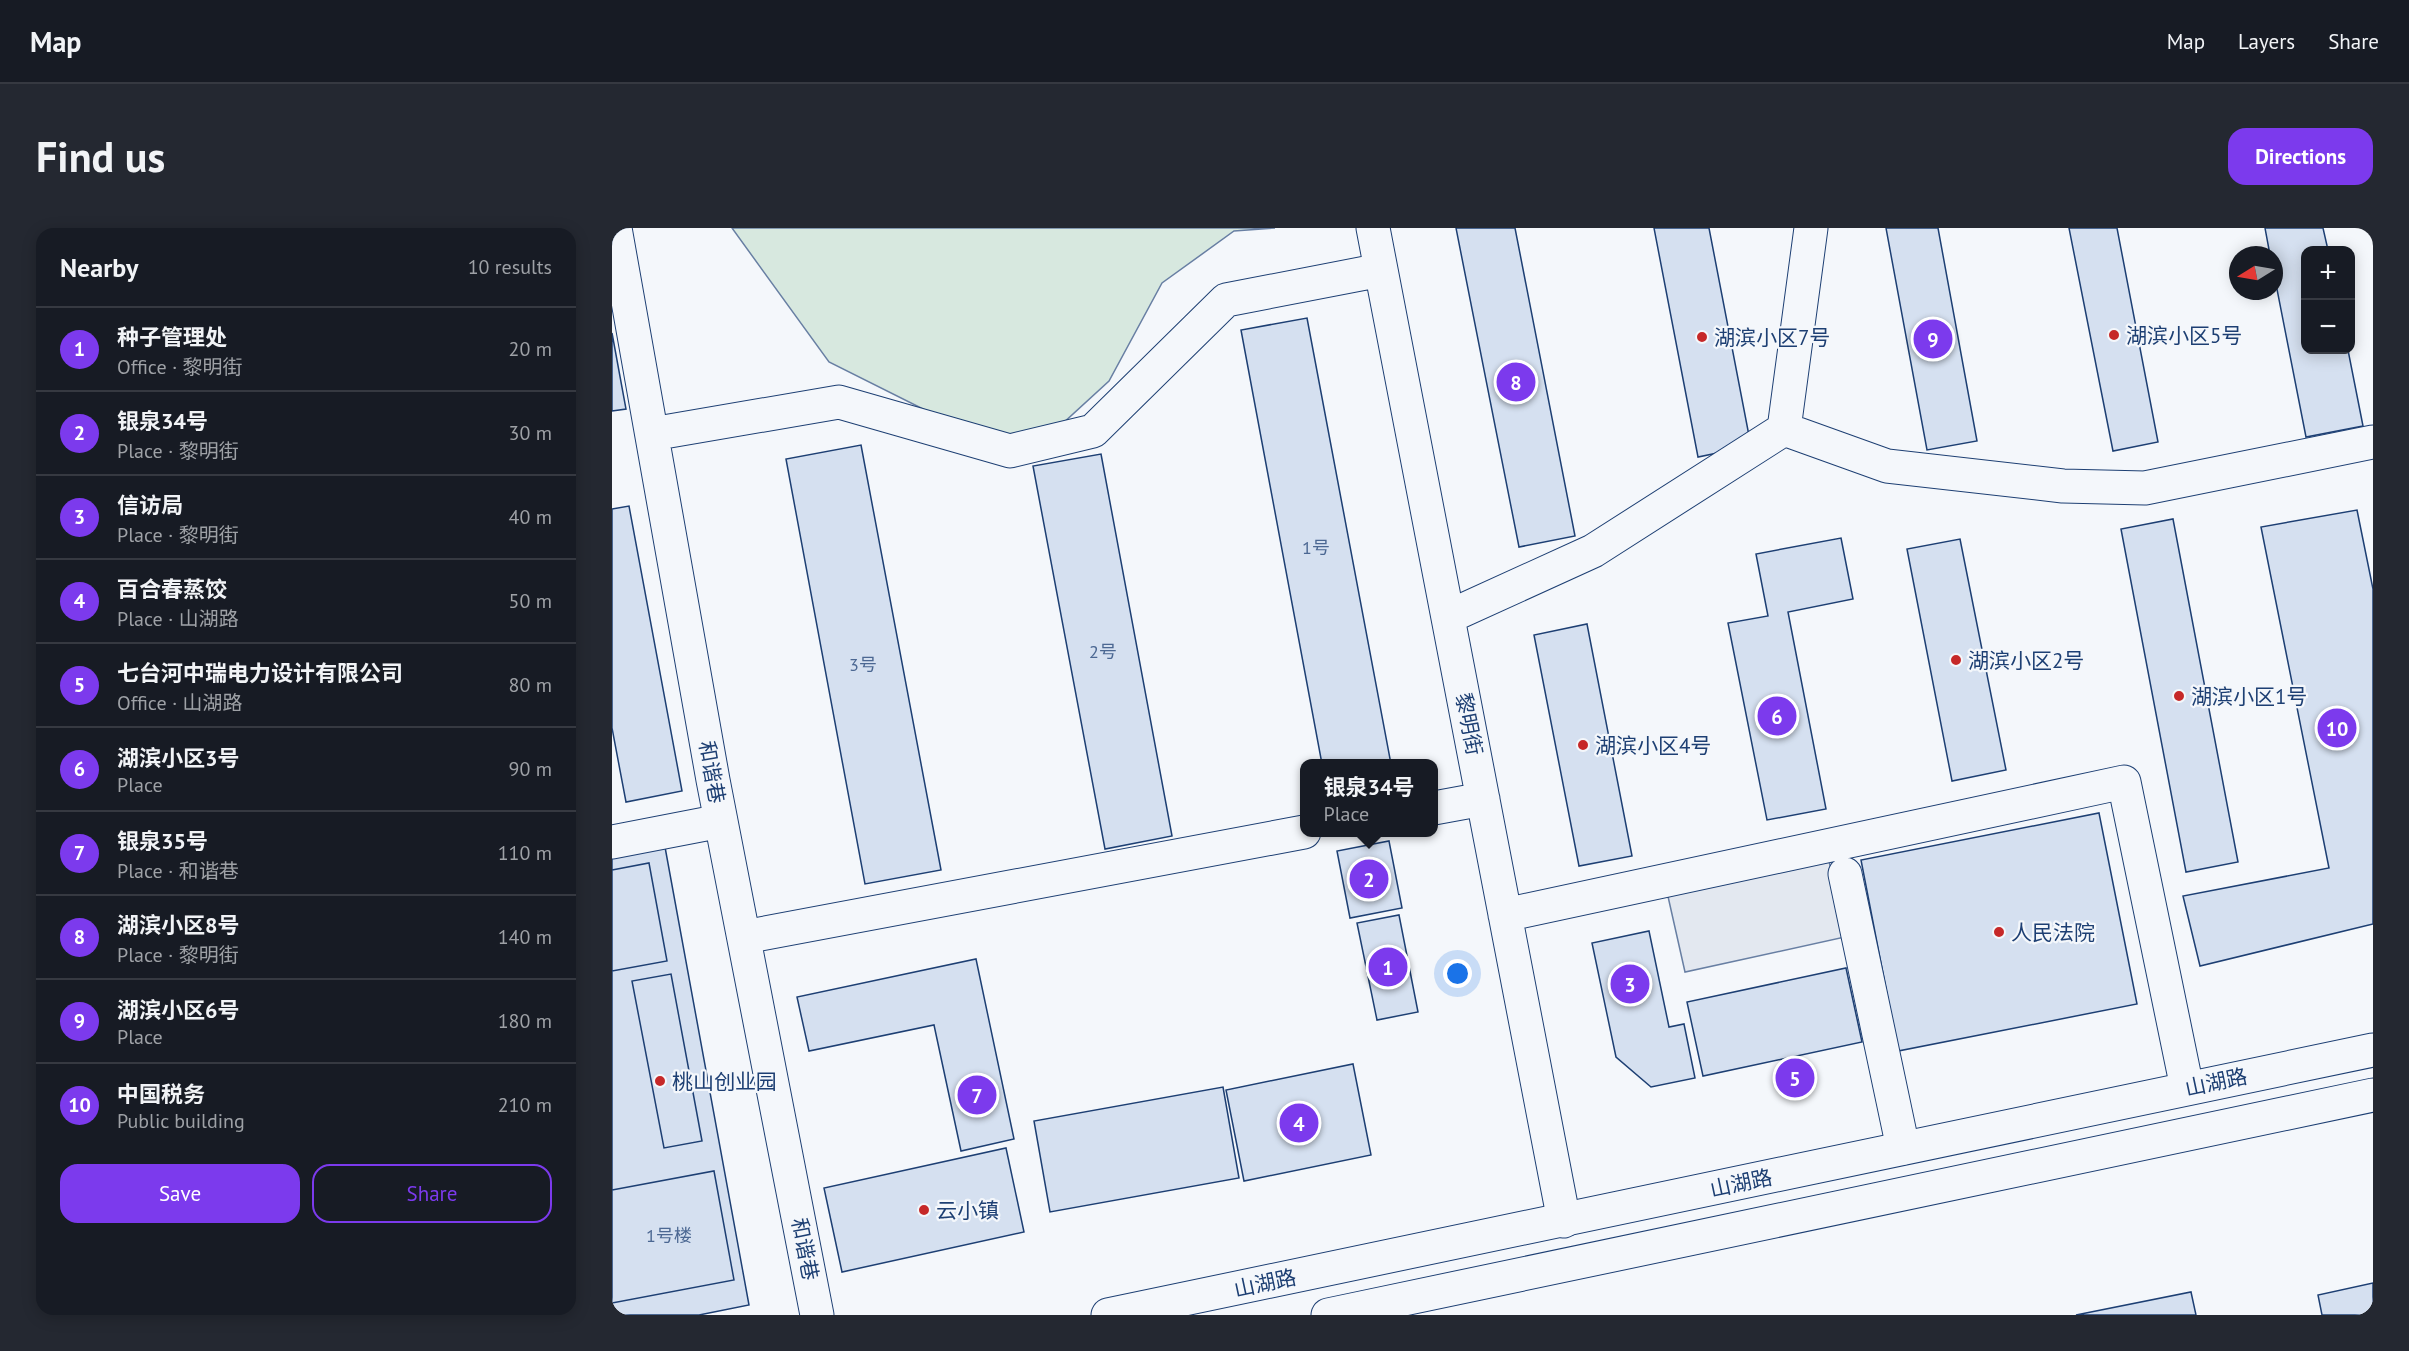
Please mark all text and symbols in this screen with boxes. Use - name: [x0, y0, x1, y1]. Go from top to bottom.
- text: Map: [30, 23, 81, 60]
- text: Map: [2167, 28, 2205, 55]
- text: Layers: [2238, 28, 2295, 55]
- text: Share: [2328, 28, 2379, 55]
- button: Directions: [2228, 128, 2373, 185]
- text: Find us: [36, 129, 165, 184]
- north arrow: [2229, 246, 2283, 300]
- map controls: [2301, 246, 2355, 354]
- button: +: [2301, 246, 2355, 300]
- text: Nearby: [60, 251, 138, 284]
- text: 10 results: [468, 254, 552, 280]
- button: −: [2301, 300, 2355, 354]
- pin: 9: [1914, 316, 1952, 362]
- place label: 湖滨小区5号: [2126, 322, 2242, 349]
- text: 种子管理处: [117, 323, 227, 351]
- place label: 湖滨小区7号: [1714, 324, 1830, 351]
- marker: 湖滨小区5号: [2107, 328, 2121, 342]
- marker: 湖滨小区7号: [1695, 330, 1709, 344]
- text: 1: [74, 336, 85, 362]
- text: 20 m: [509, 336, 552, 362]
- text: Office · 黎明街: [117, 354, 243, 380]
- pin: 8: [1496, 360, 1536, 404]
- text: 银泉34号: [117, 407, 208, 435]
- text: 2: [74, 420, 85, 446]
- text: 30 m: [509, 420, 552, 446]
- text: Place · 黎明街: [117, 438, 239, 464]
- text: 信访局: [117, 491, 183, 519]
- text: 3: [74, 504, 85, 530]
- text: 40 m: [509, 504, 552, 530]
- text: Place · 黎明街: [117, 522, 239, 548]
- house number: 1号: [1302, 536, 1330, 559]
- text: 百合春蒸饺: [117, 575, 227, 603]
- text: 4: [74, 588, 85, 614]
- text: 50 m: [509, 588, 552, 614]
- text: Place · 山湖路: [117, 606, 239, 632]
- house number: 2号: [1089, 640, 1117, 663]
- place label: 湖滨小区2号: [1968, 647, 2084, 674]
- house number: 3号: [849, 653, 877, 676]
- marker: 湖滨小区2号: [1949, 653, 1963, 667]
- text: 七台河中瑞电力设计有限公司: [117, 659, 403, 687]
- text: 5: [74, 672, 85, 698]
- text: 80 m: [509, 672, 552, 698]
- place label: 湖滨小区1号: [2191, 683, 2307, 710]
- marker: 湖滨小区1号: [2172, 689, 2186, 703]
- text: Office · 山湖路: [117, 690, 243, 716]
- street label: 黎明街: [1450, 691, 1488, 757]
- pin: 6: [1758, 694, 1796, 738]
- pin: 10: [2318, 706, 2356, 750]
- place label: 湖滨小区4号: [1595, 732, 1711, 759]
- marker: 湖滨小区4号: [1576, 738, 1590, 752]
- street label: 和谐巷: [693, 739, 731, 805]
- text: 湖滨小区3号: [117, 744, 239, 772]
- text: 6: [74, 756, 85, 782]
- text: 90 m: [509, 756, 552, 782]
- popup: [1300, 759, 1438, 837]
- text: Place: [117, 772, 163, 798]
- text: 银泉34号: [1324, 773, 1414, 801]
- text: Place: [1324, 801, 1369, 827]
- text: 银泉35号: [117, 827, 208, 855]
- text: 7: [74, 840, 85, 866]
- text: 110 m: [498, 840, 552, 866]
- pin: 2: [1350, 856, 1389, 902]
- text: Place · 和谐巷: [117, 858, 239, 884]
- text: 湖滨小区8号: [117, 911, 239, 939]
- place label: 人民法院: [2011, 919, 2095, 946]
- text: 8: [74, 924, 85, 950]
- text: 140 m: [498, 924, 552, 950]
- marker: 人民法院: [1992, 925, 2006, 939]
- text: Place · 黎明街: [117, 942, 239, 968]
- pin: 1: [1368, 944, 1408, 990]
- your location: [1443, 959, 1472, 988]
- pin: 3: [1610, 962, 1650, 1006]
- text: 湖滨小区6号: [117, 996, 239, 1024]
- text: 9: [74, 1008, 85, 1034]
- text: 180 m: [498, 1008, 552, 1034]
- text: Place: [117, 1024, 163, 1050]
- pin: 5: [1776, 1056, 1814, 1100]
- street label: 山湖路: [2182, 1062, 2250, 1102]
- place label: 桃山创业园: [672, 1068, 777, 1095]
- pin: 7: [958, 1072, 997, 1118]
- marker: 桃山创业园: [653, 1074, 667, 1088]
- text: 中国税务: [117, 1080, 205, 1108]
- text: 10: [68, 1092, 91, 1118]
- text: 210 m: [498, 1092, 552, 1118]
- pin: 4: [1280, 1100, 1318, 1146]
- text: Public building: [117, 1108, 245, 1134]
- street label: 山湖路: [1707, 1163, 1775, 1203]
- button: Save: [60, 1164, 300, 1223]
- button: Share: [312, 1164, 552, 1223]
- place label: 云小镇: [936, 1197, 999, 1224]
- marker: 云小镇: [917, 1203, 931, 1217]
- street label: 和谐巷: [786, 1216, 824, 1282]
- house number: 1号楼: [646, 1224, 692, 1247]
- street label: 山湖路: [1231, 1263, 1299, 1303]

